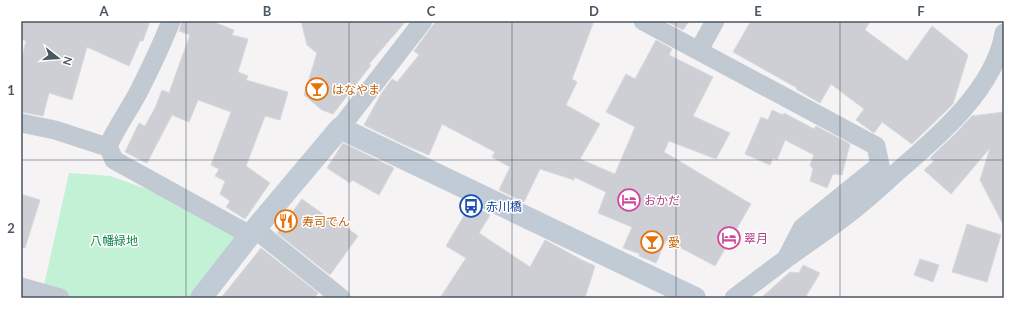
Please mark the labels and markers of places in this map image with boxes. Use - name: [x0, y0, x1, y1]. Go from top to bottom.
- bar icon: はなやま: [304, 76, 330, 102]
- place label: はなやま: [332, 82, 380, 97]
- hotel icon: おかだ: [616, 187, 642, 213]
- bus stop icon: 赤川橋: [458, 193, 484, 219]
- place label: おかだ: [644, 193, 680, 208]
- place label: 赤川橋: [486, 199, 522, 214]
- restaurant icon: 寿司でん: [273, 208, 299, 234]
- place label: 寿司でん: [302, 214, 350, 229]
- hotel icon: 翠月: [716, 225, 742, 251]
- bar icon: 愛: [639, 229, 665, 255]
- place label: 翠月: [744, 231, 768, 246]
- place label: 愛: [668, 235, 680, 250]

